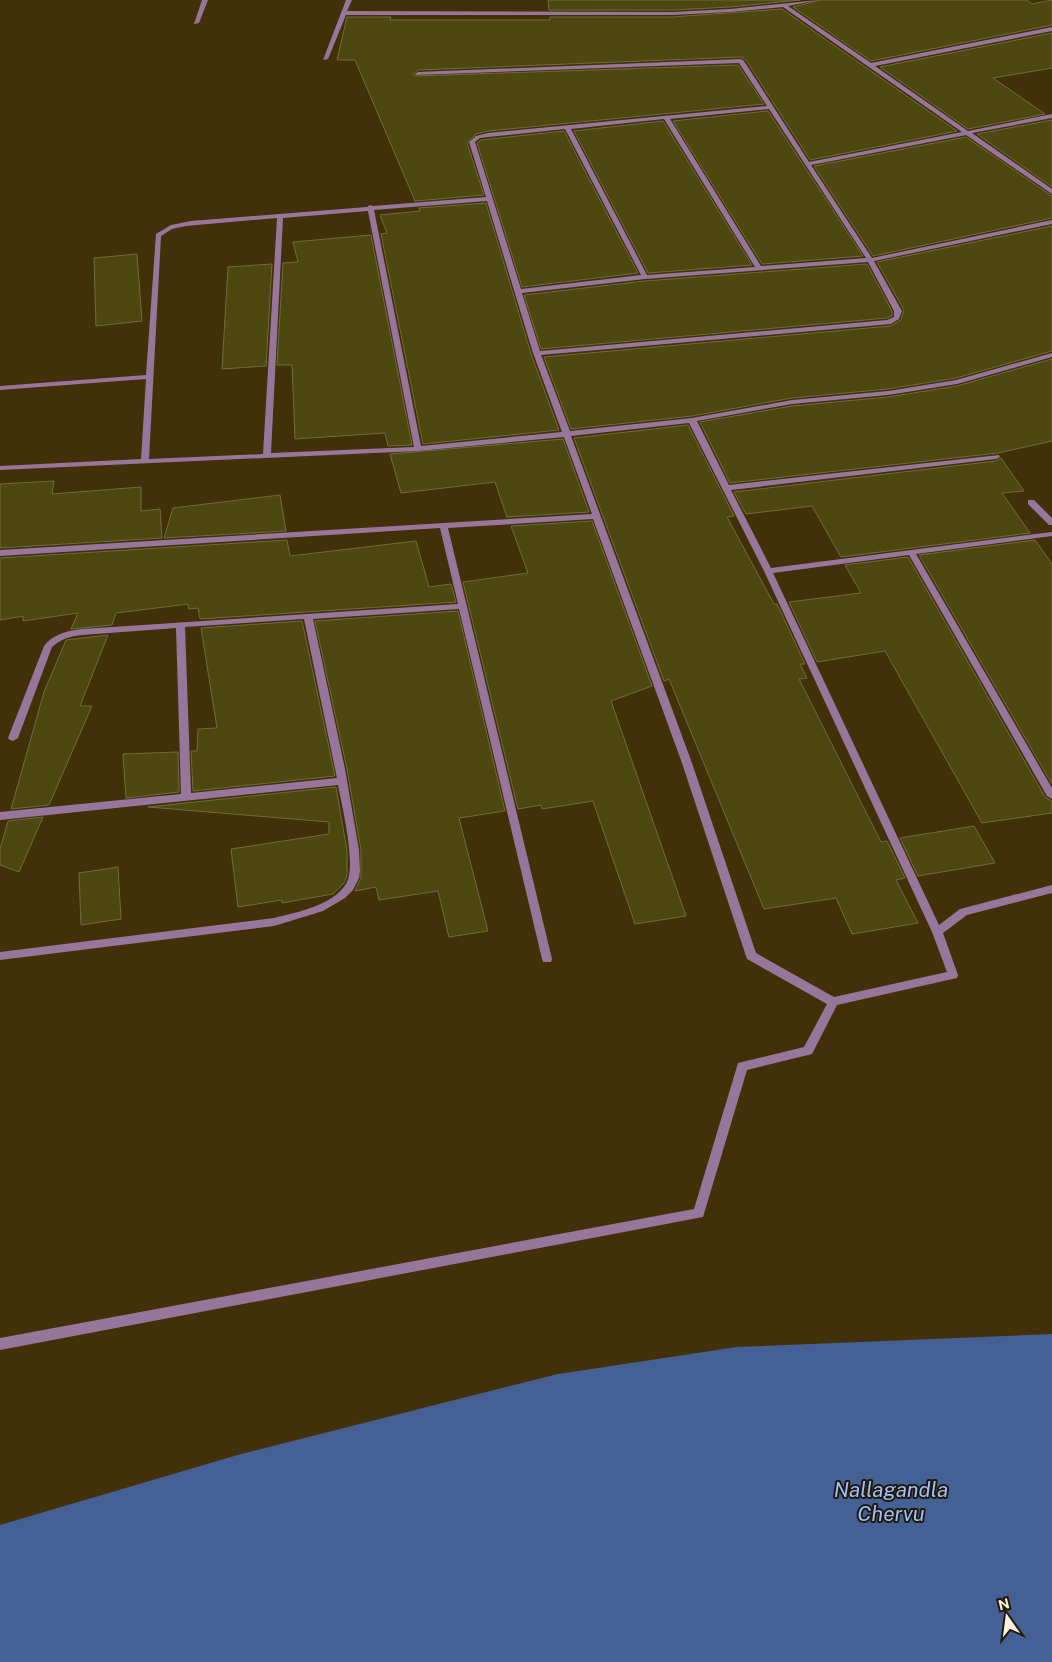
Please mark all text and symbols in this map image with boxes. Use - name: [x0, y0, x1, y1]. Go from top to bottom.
- water label: Nallagandla Chervu: [834, 1477, 948, 1526]
- north arrow: [982, 1592, 1032, 1642]
- text: N: [997, 1595, 1011, 1613]

